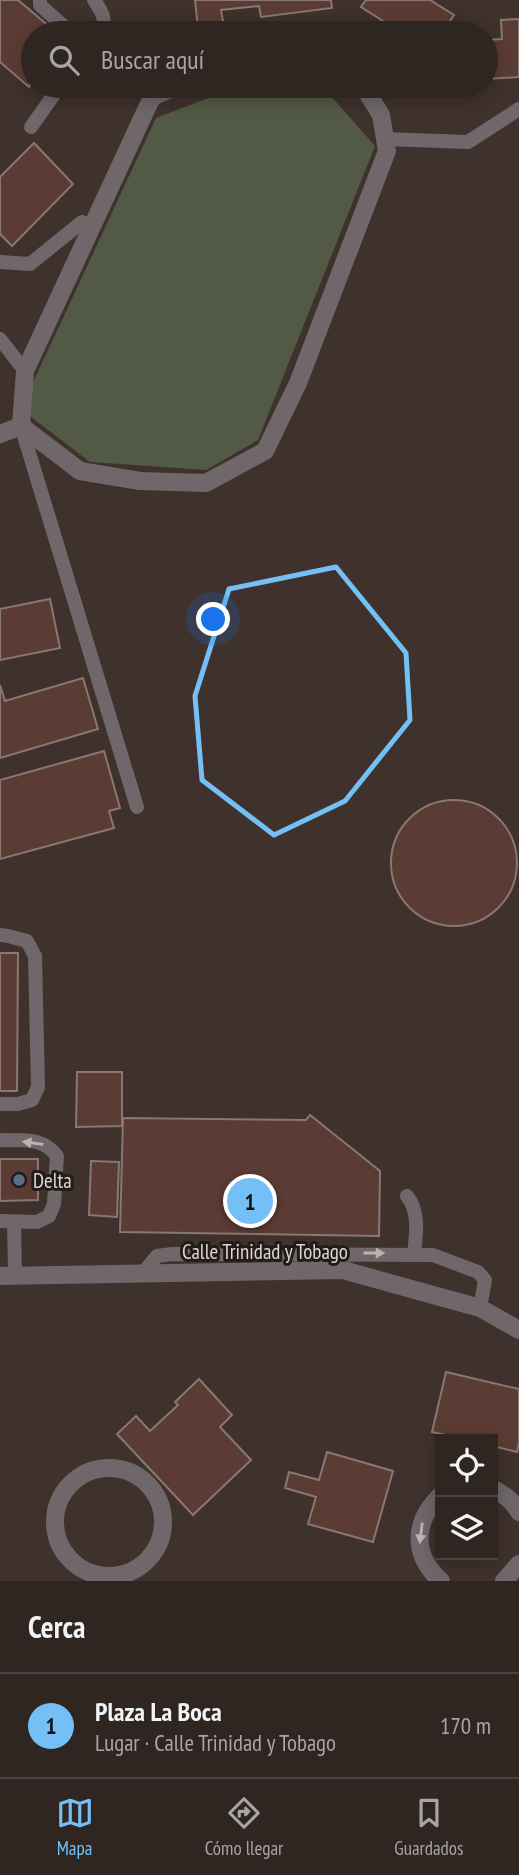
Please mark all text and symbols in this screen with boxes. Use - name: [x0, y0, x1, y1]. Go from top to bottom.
- search box: [21, 21, 498, 98]
- icon: search: [45, 41, 83, 79]
- text: Buscar aquí: [101, 43, 204, 76]
- your location: [196, 602, 230, 636]
- one-way arrow: [22, 1137, 44, 1148]
- place label: Delta: [33, 1167, 72, 1194]
- marker: Delta: [11, 1172, 27, 1188]
- pin: 1: [227, 1175, 273, 1227]
- street label: Calle Trinidad y Tobago: [182, 1238, 348, 1265]
- one-way arrow: [364, 1247, 386, 1259]
- map controls: [435, 1434, 498, 1560]
- button: locate: [435, 1434, 498, 1497]
- button: layers: [435, 1497, 498, 1560]
- one-way arrow: [416, 1522, 427, 1544]
- text: Cerca: [28, 1607, 85, 1646]
- text: Plaza La Boca: [95, 1695, 222, 1728]
- text: 1: [46, 1711, 57, 1740]
- text: 170 m: [440, 1711, 491, 1740]
- text: Lugar · Calle Trinidad y Tobago: [95, 1728, 336, 1757]
- tab: Mapa: [56, 1794, 94, 1860]
- tab: Cómo llegar: [205, 1794, 283, 1860]
- tab: Guardados: [394, 1794, 463, 1860]

